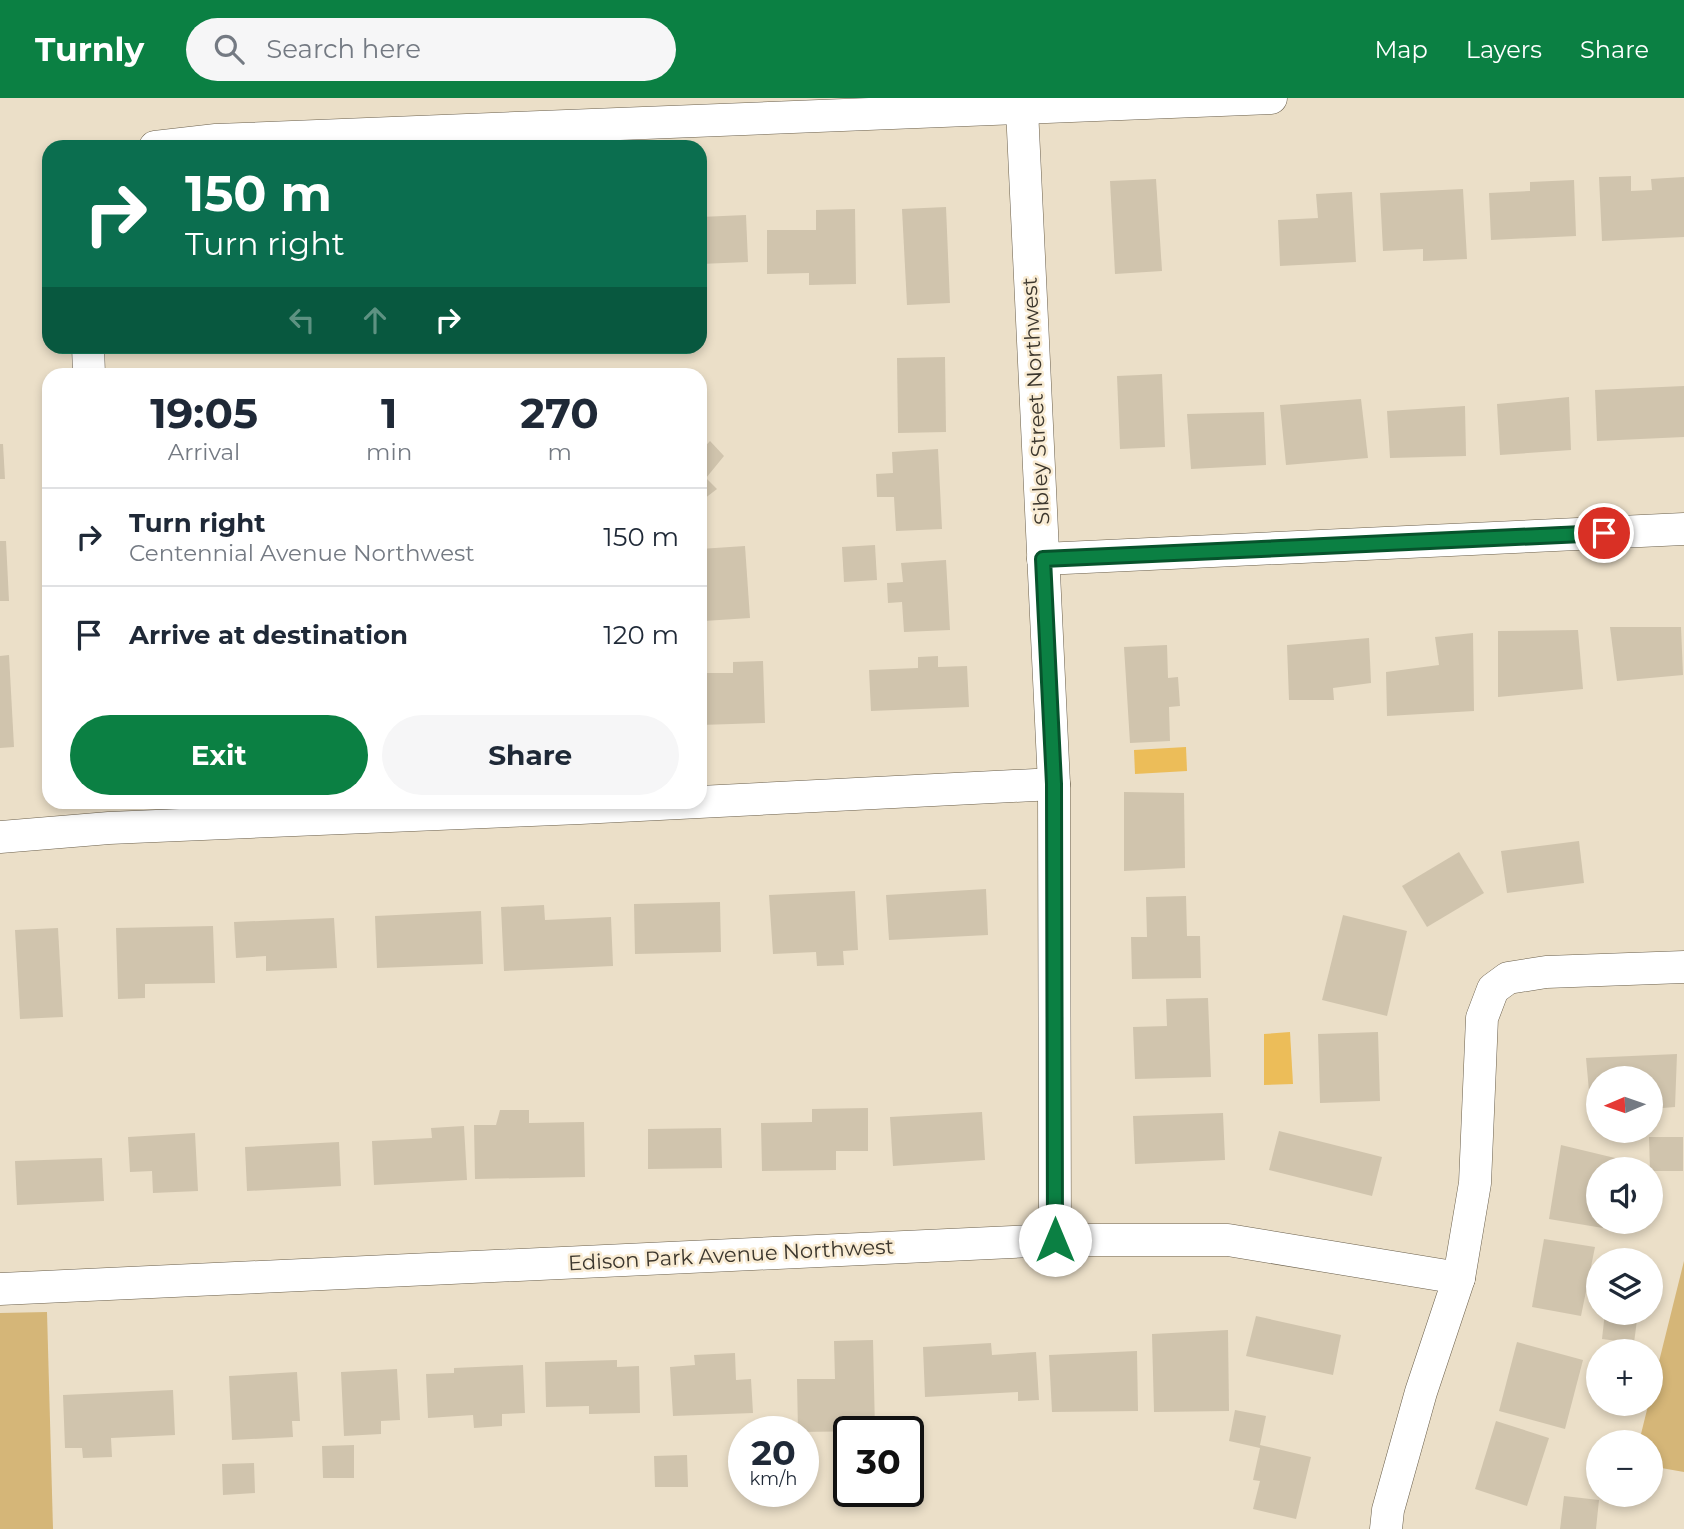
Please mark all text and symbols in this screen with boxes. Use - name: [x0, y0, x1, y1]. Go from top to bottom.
- search box: [186, 18, 676, 81]
- text: Turnly: [35, 29, 144, 69]
- icon: search: [210, 30, 248, 68]
- text: Search here: [266, 33, 421, 65]
- text: Map: [1374, 35, 1428, 64]
- text: Layers: [1466, 35, 1542, 64]
- text: Share: [1580, 35, 1649, 64]
- text: 150 m: [185, 164, 332, 223]
- icon: right: [70, 168, 161, 259]
- text: Turn right: [185, 224, 345, 263]
- street label: Sibley Street Northwest: [1017, 277, 1054, 525]
- icon: left: [283, 301, 321, 339]
- icon: ahead: [356, 301, 394, 339]
- icon: right: [429, 301, 467, 339]
- text: 19:05: [150, 387, 258, 439]
- text: 1: [381, 387, 397, 439]
- text: 270: [520, 387, 599, 439]
- text: Arrival: [168, 438, 240, 466]
- text: min: [366, 438, 412, 466]
- text: m: [547, 438, 572, 466]
- pin: [1574, 503, 1634, 563]
- text: Turn right: [129, 507, 265, 539]
- icon: arrive: [1585, 514, 1623, 552]
- icon: right: [70, 518, 108, 556]
- text: 150 m: [603, 521, 679, 553]
- text: Centennial Avenue Northwest: [129, 539, 475, 567]
- icon: arrive: [70, 616, 108, 654]
- text: Arrive at destination: [129, 619, 408, 651]
- text: 120 m: [603, 619, 679, 651]
- button: Exit: [70, 715, 368, 795]
- button: Share: [382, 715, 679, 795]
- north arrow: [1586, 1066, 1662, 1143]
- map controls: [1586, 1066, 1663, 1507]
- button: sound: [1586, 1157, 1663, 1234]
- position arrow: [1018, 1203, 1092, 1277]
- street label: Edison Park Avenue Northwest: [567, 1233, 895, 1276]
- button: layers: [1586, 1248, 1663, 1325]
- button: +: [1586, 1339, 1663, 1416]
- speed limit sign: 30: [833, 1416, 924, 1507]
- button: −: [1586, 1430, 1663, 1507]
- text: 20: [751, 1431, 796, 1474]
- text: km/h: [749, 1468, 798, 1490]

